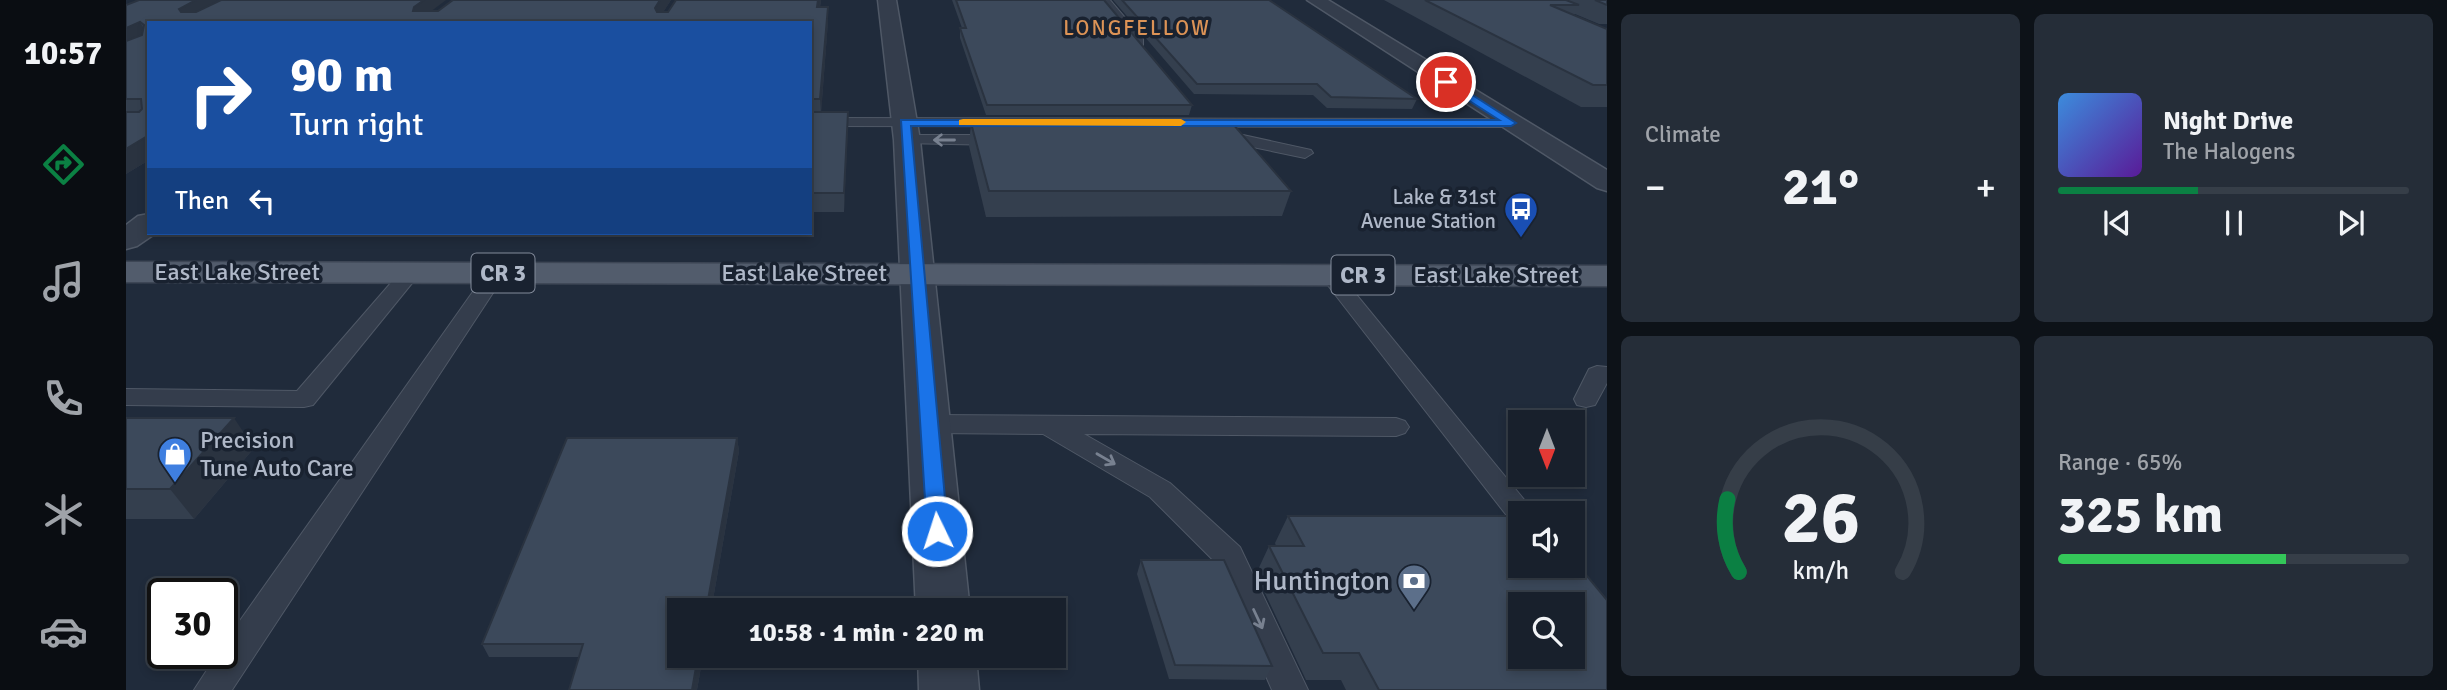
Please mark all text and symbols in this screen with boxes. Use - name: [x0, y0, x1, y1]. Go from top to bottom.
- district label: LONGFELLOW: [1063, 15, 1211, 41]
- text: 10:57: [24, 34, 102, 73]
- text: 90 m: [290, 45, 393, 105]
- icon: right: [175, 49, 266, 140]
- pin: [1416, 52, 1476, 112]
- icon: arrive: [1427, 63, 1465, 101]
- text: Turn right: [290, 105, 423, 144]
- text: Night Drive: [2163, 105, 2293, 137]
- text: Climate: [1645, 120, 1721, 149]
- one-way arrow: [933, 133, 956, 147]
- text: The Halogens: [2163, 137, 2295, 166]
- icon: directions: [39, 140, 88, 189]
- text: 21°: [1782, 155, 1859, 219]
- text: −: [1645, 164, 1666, 211]
- text: +: [1975, 164, 1996, 211]
- icon: left: [243, 182, 281, 220]
- place label: Lake & 31st Avenue Station: [1361, 184, 1496, 234]
- text: Then: [175, 185, 229, 217]
- bus stop icon: Lake & 31st Avenue Station: [1502, 190, 1540, 239]
- icon: previous: [2098, 204, 2136, 242]
- icon: pause: [2215, 204, 2253, 242]
- icon: next: [2332, 204, 2370, 242]
- road number: CR 3: [472, 254, 534, 292]
- road number: CR 3: [1332, 256, 1394, 294]
- icon: music: [39, 257, 88, 306]
- street label: East Lake Street: [154, 257, 320, 287]
- street label: East Lake Street: [721, 258, 887, 288]
- street label: East Lake Street: [1413, 260, 1579, 290]
- icon: phone: [39, 374, 88, 423]
- north arrow: [1508, 410, 1586, 486]
- map controls: [1508, 410, 1585, 669]
- place label: Precision Tune Auto Care: [200, 425, 354, 483]
- shop icon: Precision Tune Auto Care: [156, 435, 194, 484]
- text: Range · 65%: [2058, 448, 2182, 477]
- one-way arrow: [1095, 453, 1116, 466]
- text: 26: [1781, 474, 1860, 563]
- text: 325 km: [2058, 483, 2223, 547]
- icon: climate: [39, 490, 88, 539]
- position arrow: [900, 494, 974, 568]
- button: sound: [1508, 501, 1585, 578]
- text: km/h: [1792, 555, 1849, 586]
- bank icon: Huntington: [1395, 562, 1433, 611]
- place label: Huntington: [1253, 564, 1390, 598]
- speed limit sign: 30: [147, 578, 238, 669]
- button: search: [1508, 592, 1585, 669]
- icon: car: [39, 607, 88, 656]
- one-way arrow: [1252, 608, 1265, 629]
- text: 10:58 · 1 min · 220 m: [749, 617, 984, 649]

